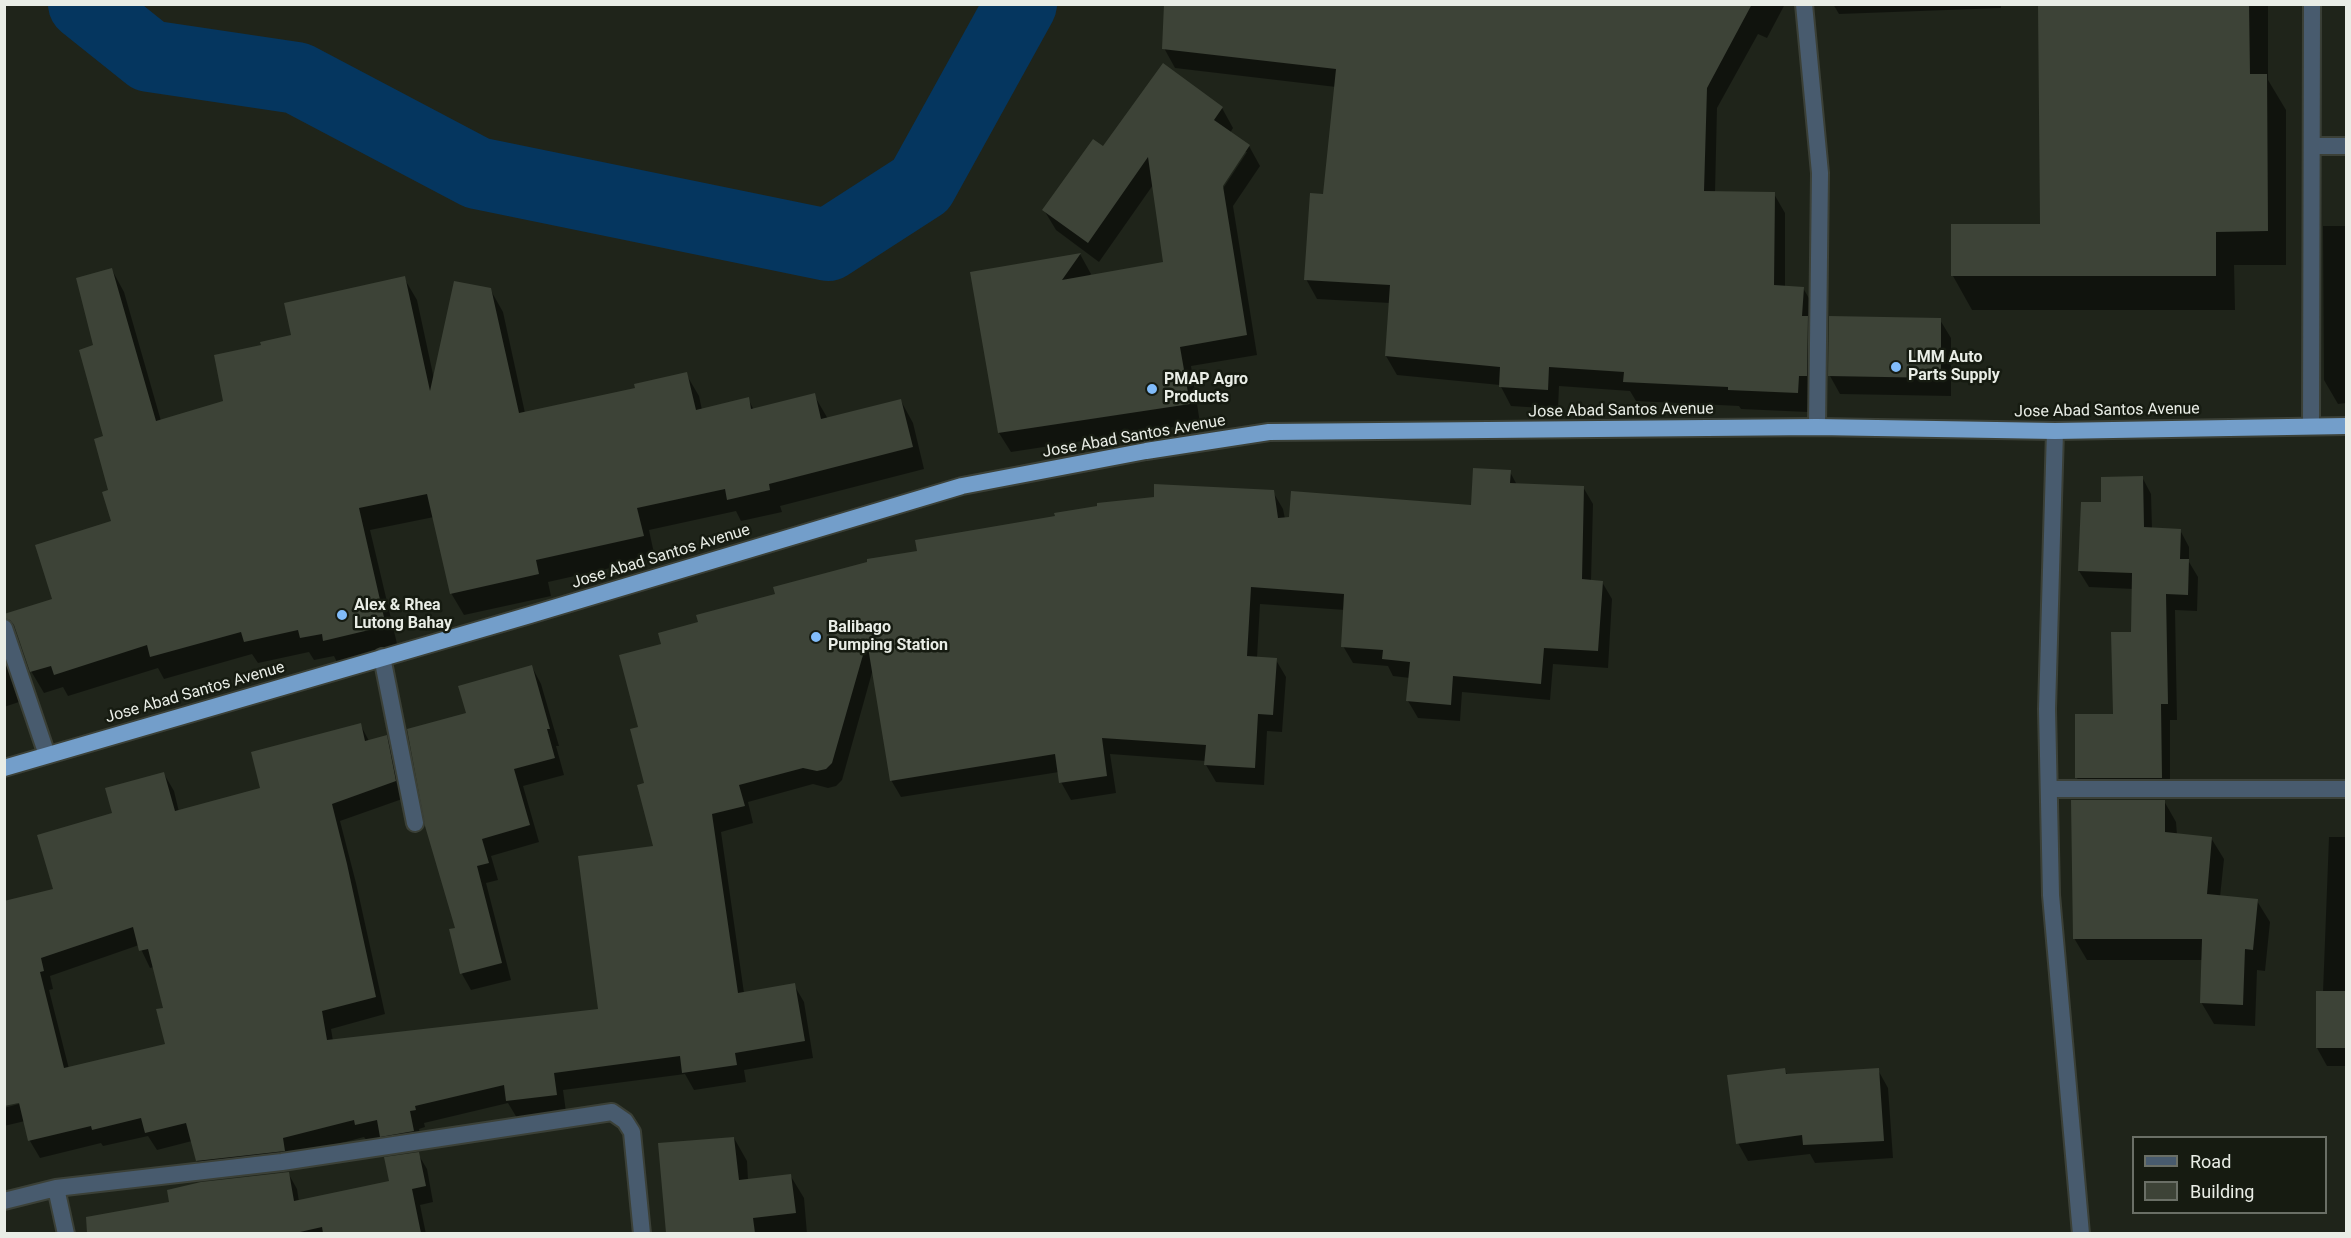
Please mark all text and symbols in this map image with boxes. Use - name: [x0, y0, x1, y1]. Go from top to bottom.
- place label: LMM Auto Parts Supply: [1908, 348, 2000, 386]
- marker: LMM Auto Parts Supply: [1889, 360, 1903, 374]
- place label: PMAP Agro Products: [1164, 370, 1248, 408]
- marker: PMAP Agro Products: [1145, 382, 1159, 396]
- street label: Jose Abad Santos Avenue: [1528, 400, 1714, 422]
- street label: Jose Abad Santos Avenue: [2014, 400, 2200, 422]
- street label: Jose Abad Santos Avenue: [1041, 411, 1227, 463]
- street label: Jose Abad Santos Avenue: [569, 521, 753, 593]
- place label: Alex & Rhea Lutong Bahay: [354, 596, 452, 634]
- marker: Alex & Rhea Lutong Bahay: [335, 608, 349, 622]
- place label: Balibago Pumping Station: [828, 618, 948, 656]
- marker: Balibago Pumping Station: [809, 630, 823, 644]
- street label: Jose Abad Santos Avenue: [103, 658, 287, 728]
- legend: [2132, 1136, 2327, 1214]
- text: Road: [2190, 1151, 2231, 1172]
- text: Building: [2190, 1181, 2254, 1202]

